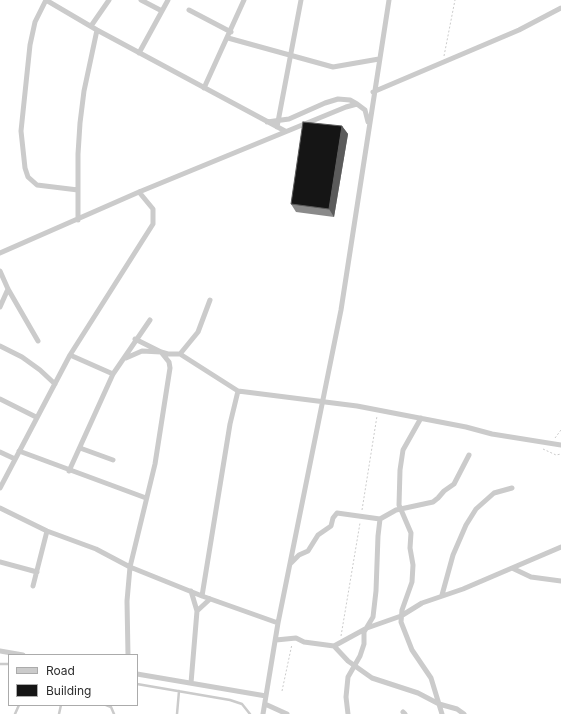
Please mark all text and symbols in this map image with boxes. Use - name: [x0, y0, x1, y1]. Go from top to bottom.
- legend: [8, 654, 138, 706]
- text: Road: [46, 663, 75, 678]
- text: Building: [46, 683, 91, 698]

